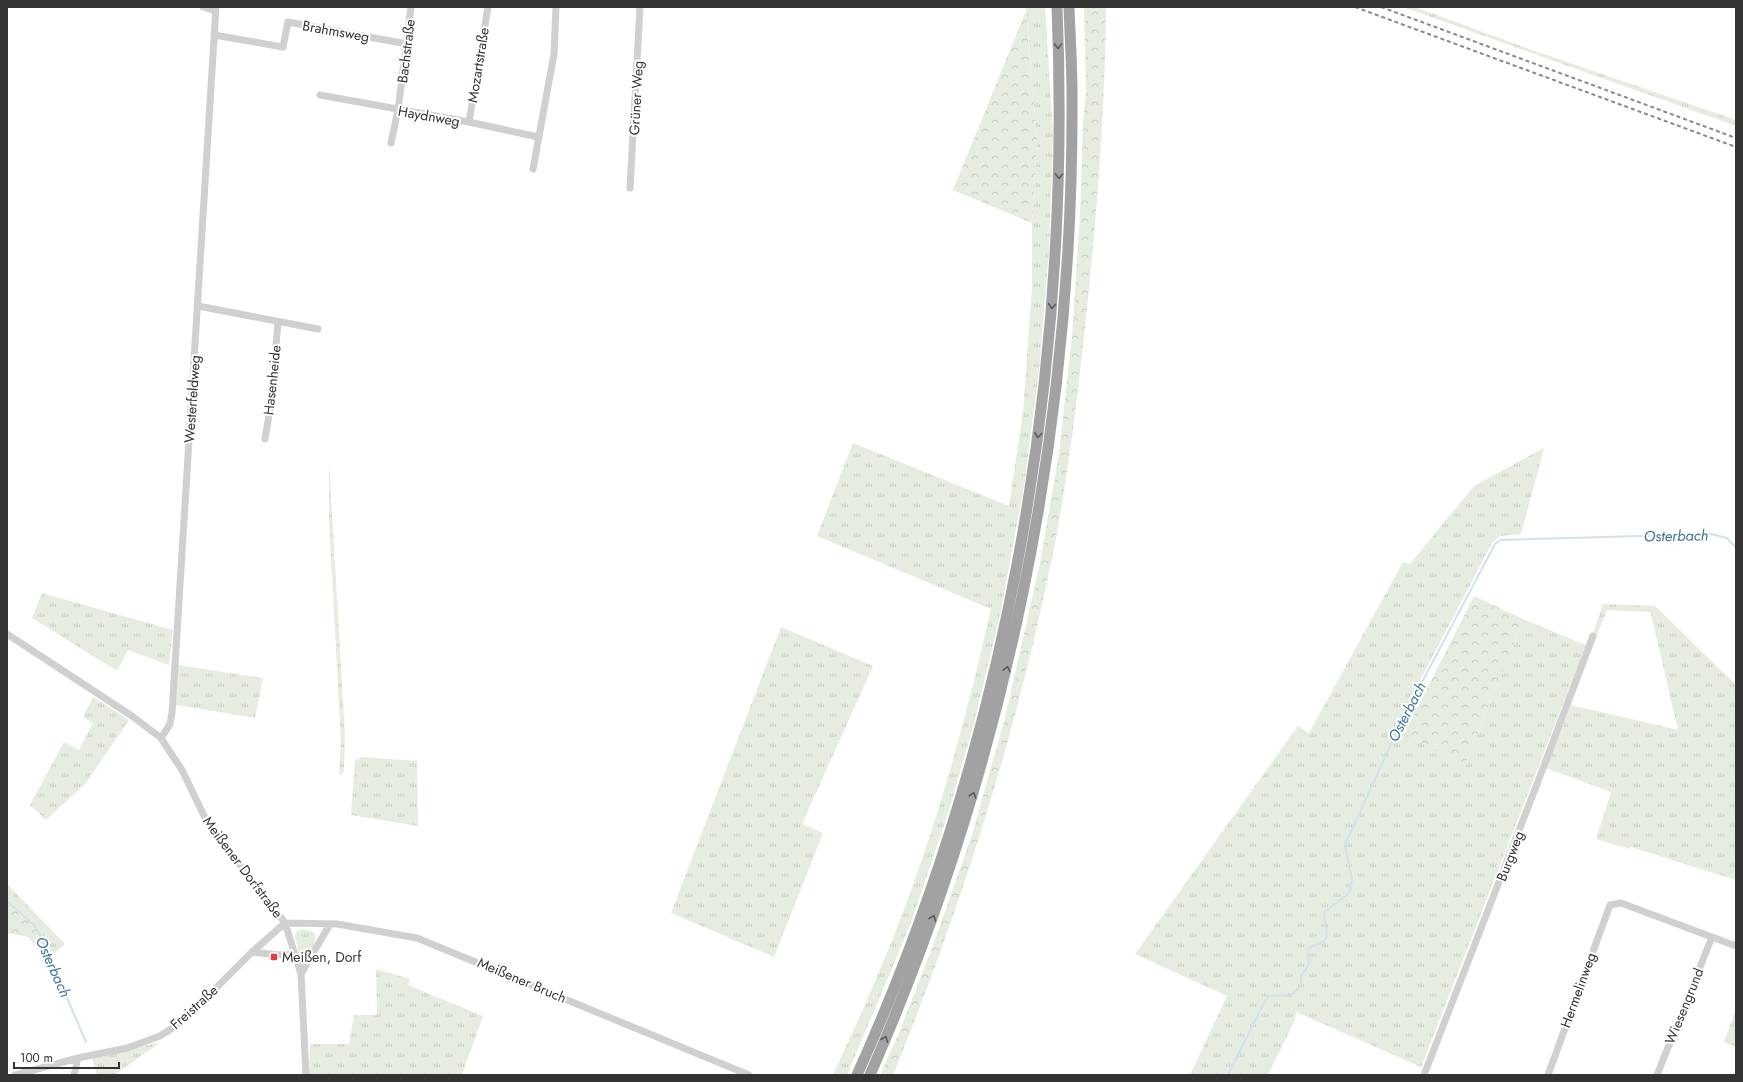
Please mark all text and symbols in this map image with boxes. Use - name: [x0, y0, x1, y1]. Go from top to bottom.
- street label: Brahmsweg: [301, 15, 371, 47]
- street label: Bachstraße: [392, 18, 420, 84]
- street label: Mozartstraße: [462, 26, 494, 104]
- one-way arrow: [1054, 43, 1063, 49]
- street label: Grüner Weg: [624, 60, 648, 136]
- street label: Haydnweg: [396, 101, 462, 131]
- one-way arrow: [1055, 173, 1063, 179]
- one-way arrow: [1048, 303, 1057, 309]
- street label: Hasenheide: [258, 344, 286, 416]
- street label: Westerfeldweg: [179, 354, 205, 444]
- one-way arrow: [1034, 432, 1043, 438]
- water label: Osterbach: [1644, 524, 1708, 548]
- one-way arrow: [1002, 666, 1011, 673]
- water label: Osterbach: [1383, 678, 1431, 746]
- one-way arrow: [968, 791, 977, 798]
- street label: Meißener Dorfstraße: [198, 812, 288, 922]
- street label: Burgweg: [1491, 828, 1529, 884]
- one-way arrow: [928, 915, 936, 922]
- water label: Osterbach: [30, 933, 76, 1001]
- place label: Meißen, Dorf: [282, 947, 362, 967]
- street label: Hermelinweg: [1555, 950, 1601, 1030]
- marker: Meißen, Dorf: [269, 952, 279, 962]
- street label: Meißener Bruch: [474, 952, 570, 1008]
- street label: Wiesengrund: [1660, 965, 1708, 1047]
- street label: Freistraße: [166, 980, 222, 1034]
- one-way arrow: [881, 1036, 889, 1043]
- scale bar: [14, 1044, 119, 1070]
- text: 100 m: [20, 1049, 53, 1067]

